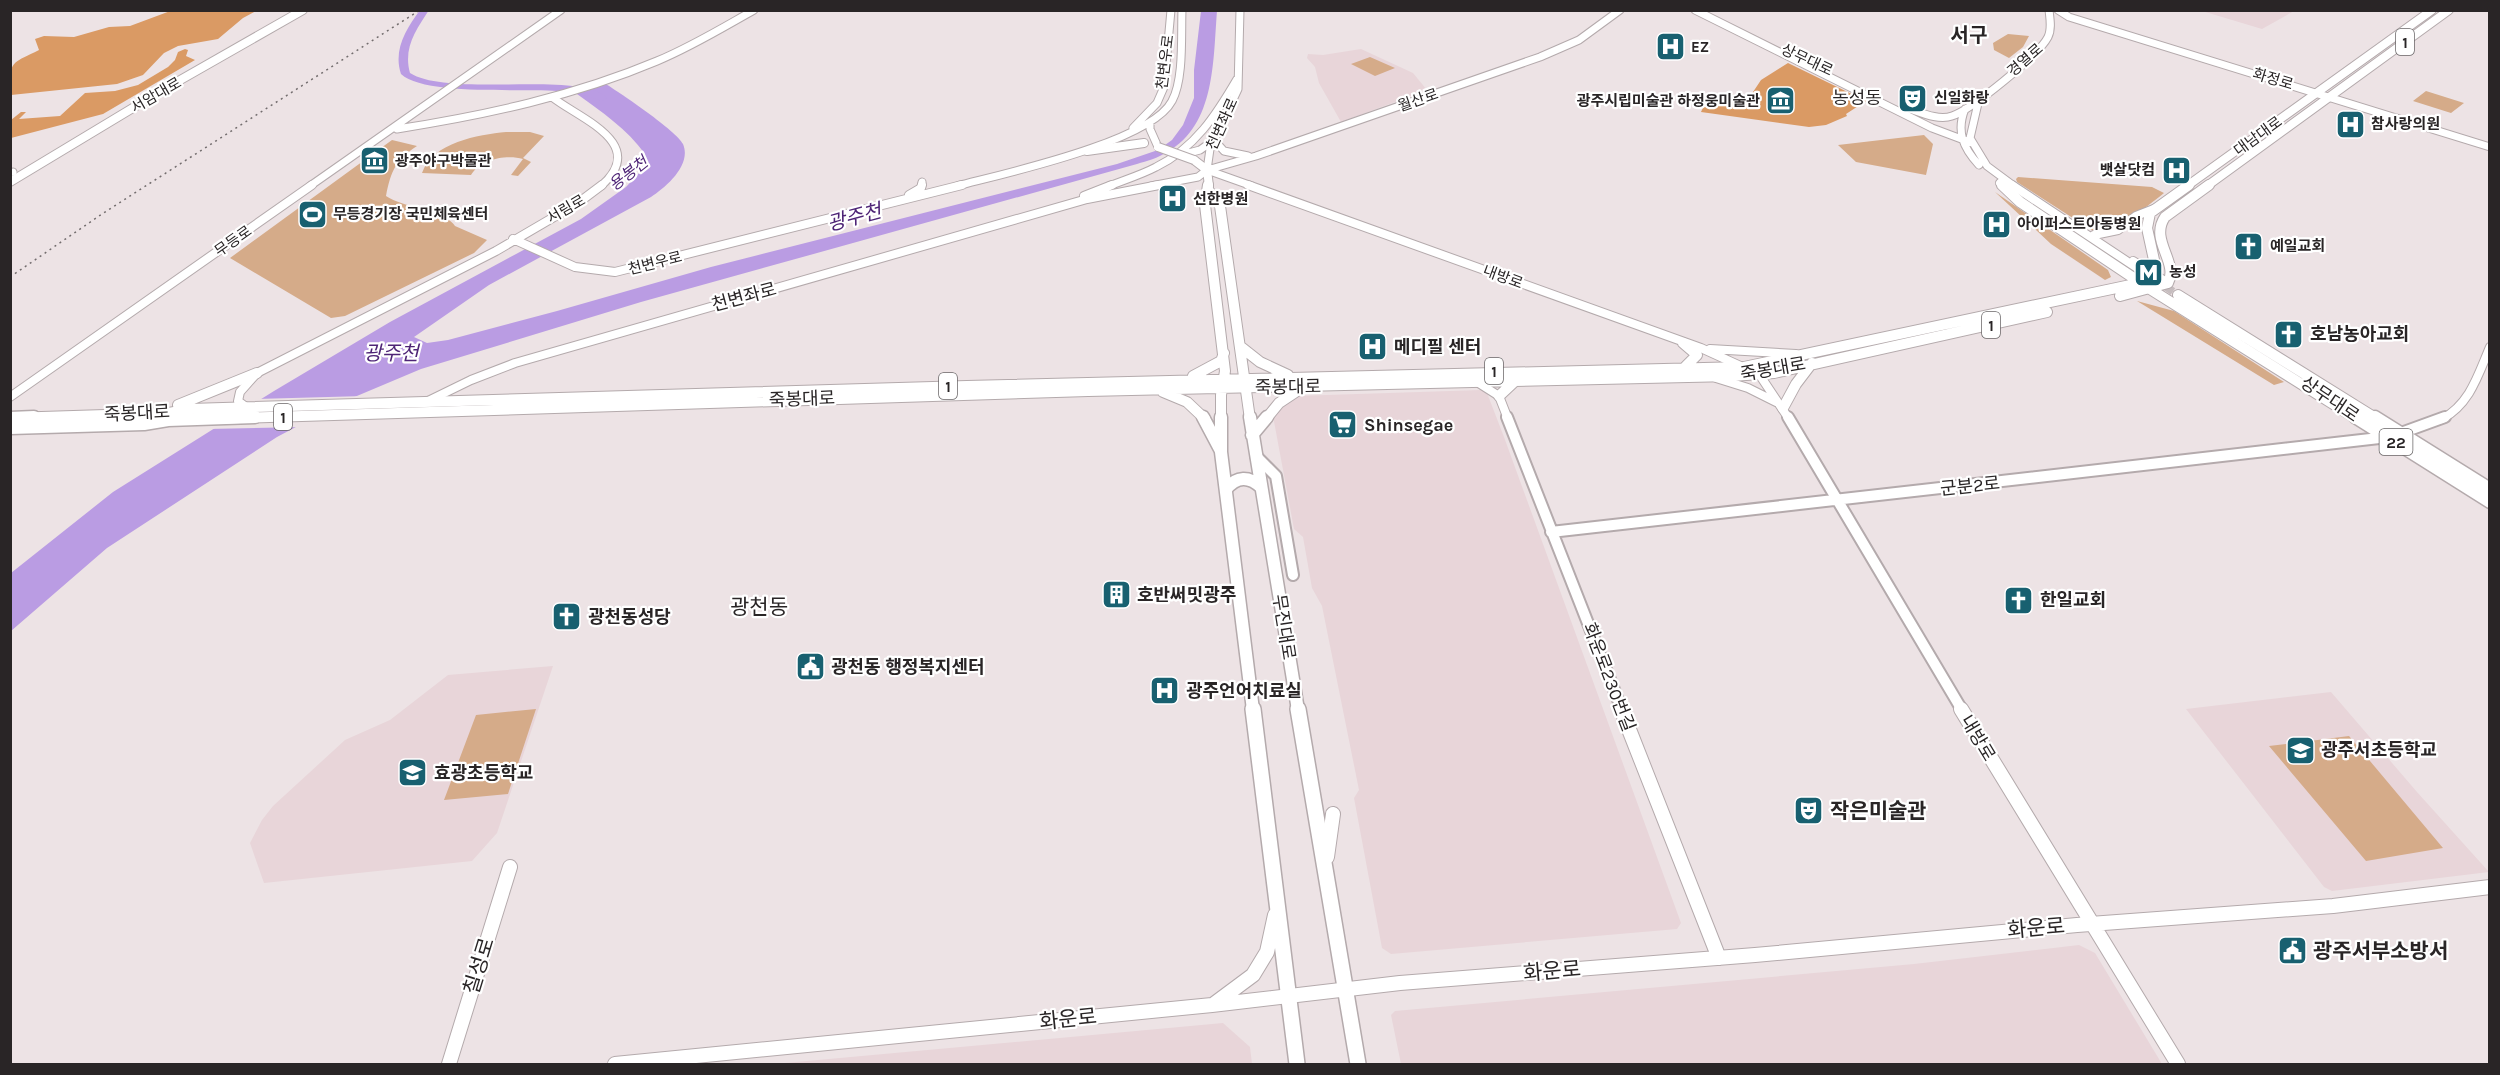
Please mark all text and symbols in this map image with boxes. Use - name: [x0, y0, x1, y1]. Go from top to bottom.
- district label: 서구: [1951, 24, 1987, 47]
- road number: 1: [2396, 29, 2414, 55]
- hospital icon: EZ: [1654, 31, 1686, 63]
- street label: 천변우로: [1153, 34, 1177, 90]
- place label: EZ: [1691, 38, 1709, 56]
- street label: 상무대로: [1778, 40, 1836, 80]
- street label: 경열로: [2003, 40, 2047, 80]
- street label: 화정로: [2251, 64, 2295, 94]
- street label: 서암대로: [128, 73, 184, 117]
- theatre icon: 신일화랑: [1897, 82, 1929, 114]
- street label: 월산로: [1395, 85, 1441, 115]
- museum icon: 광주시립미술관 하정웅미술관: [1765, 85, 1797, 117]
- district label: 농성동: [1832, 87, 1882, 109]
- place label: 신일화랑: [1934, 89, 1989, 107]
- place label: 광주시립미술관 하정웅미술관: [1577, 92, 1760, 110]
- street label: 천변좌로: [1203, 95, 1241, 153]
- hospital icon: 참사랑의원: [2334, 108, 2366, 140]
- street label: 대남대로: [2230, 112, 2286, 160]
- place label: 참사랑의원: [2371, 115, 2440, 133]
- museum icon: 광주야구박물관: [358, 145, 390, 177]
- water label: 용봉천: [605, 151, 653, 194]
- place label: 광주야구박물관: [395, 152, 492, 170]
- hospital icon: 뱃살닷컴: [2160, 154, 2192, 186]
- place label: 뱃살닷컴: [2100, 161, 2155, 179]
- hospital icon: 선한병원: [1156, 183, 1188, 215]
- place label: 선한병원: [1193, 190, 1248, 208]
- street label: 서림로: [544, 191, 588, 227]
- sports icon: 무등경기장 국민체육센터: [296, 198, 328, 230]
- water label: 광주천: [824, 199, 886, 236]
- place label: 무등경기장 국민체육센터: [333, 205, 489, 223]
- hospital icon: 아이퍼스트아동병원: [1980, 208, 2012, 240]
- place label: 아이퍼스트아동병원: [2017, 215, 2141, 233]
- street label: 무등로: [211, 222, 255, 260]
- church icon: 예일교회: [2233, 230, 2265, 262]
- place label: 예일교회: [2270, 237, 2325, 255]
- street label: 천변우로: [626, 248, 684, 278]
- metro station icon: 농성: [2132, 256, 2164, 288]
- street label: 내방로: [1480, 261, 1526, 293]
- place label: 농성: [2169, 263, 2197, 281]
- street label: 천변좌로: [709, 278, 779, 316]
- road number: 1: [1982, 312, 2000, 338]
- church icon: 호남농아교회: [2273, 318, 2305, 350]
- place label: 호남농아교회: [2310, 323, 2409, 345]
- hospital icon: 메디필 센터: [1357, 331, 1389, 363]
- place label: 메디필 센터: [1394, 336, 1481, 358]
- water label: 광주천: [363, 342, 421, 365]
- street label: 죽봉대로: [1738, 352, 1808, 386]
- road number: 1: [1485, 358, 1503, 384]
- street label: 상무대로: [2296, 371, 2364, 427]
- road number: 1: [939, 373, 957, 399]
- street label: 죽봉대로: [1255, 375, 1321, 399]
- street label: 죽봉대로: [769, 387, 835, 411]
- street label: 죽봉대로: [103, 400, 171, 426]
- road number: 1: [274, 404, 292, 430]
- supermarket icon: Shinsegae: [1327, 409, 1359, 441]
- place label: Shinsegae: [1364, 414, 1453, 436]
- road number: 22: [2380, 429, 2412, 455]
- street label: 군분2로: [1939, 472, 2001, 500]
- building icon: 호반써밋광주: [1100, 579, 1132, 611]
- place label: 호반써밋광주: [1137, 584, 1236, 606]
- church icon: 한일교회: [2003, 584, 2035, 616]
- place label: 한일교회: [2040, 589, 2106, 611]
- street label: 무진대로: [1268, 593, 1300, 661]
- district label: 광천동: [730, 595, 788, 619]
- church icon: 광천동성당: [551, 601, 583, 633]
- place label: 광천동성당: [588, 606, 671, 628]
- street label: 화운로230번길: [1578, 620, 1640, 734]
- public building icon: 광천동 행정복지센터: [794, 651, 826, 683]
- place label: 광천동 행정복지센터: [831, 656, 985, 678]
- hospital icon: 광주언어치료실: [1149, 675, 1181, 707]
- place label: 광주언어치료실: [1186, 680, 1302, 702]
- street label: 내방로: [1956, 711, 2000, 765]
- school or university icon: 광주서초등학교: [2284, 734, 2316, 766]
- place label: 광주서초등학교: [2321, 739, 2437, 761]
- school or university icon: 효광초등학교: [397, 757, 429, 789]
- place label: 효광초등학교: [434, 762, 533, 784]
- theatre icon: 작은미술관: [1793, 795, 1825, 827]
- place label: 작은미술관: [1830, 799, 1927, 823]
- street label: 화운로: [2006, 914, 2066, 942]
- street label: 칠성로: [459, 935, 499, 997]
- public building icon: 광주서부소방서: [2276, 935, 2308, 967]
- place label: 광주서부소방서: [2313, 939, 2448, 963]
- street label: 화운로: [1522, 957, 1582, 985]
- street label: 화운로: [1038, 1004, 1098, 1034]

